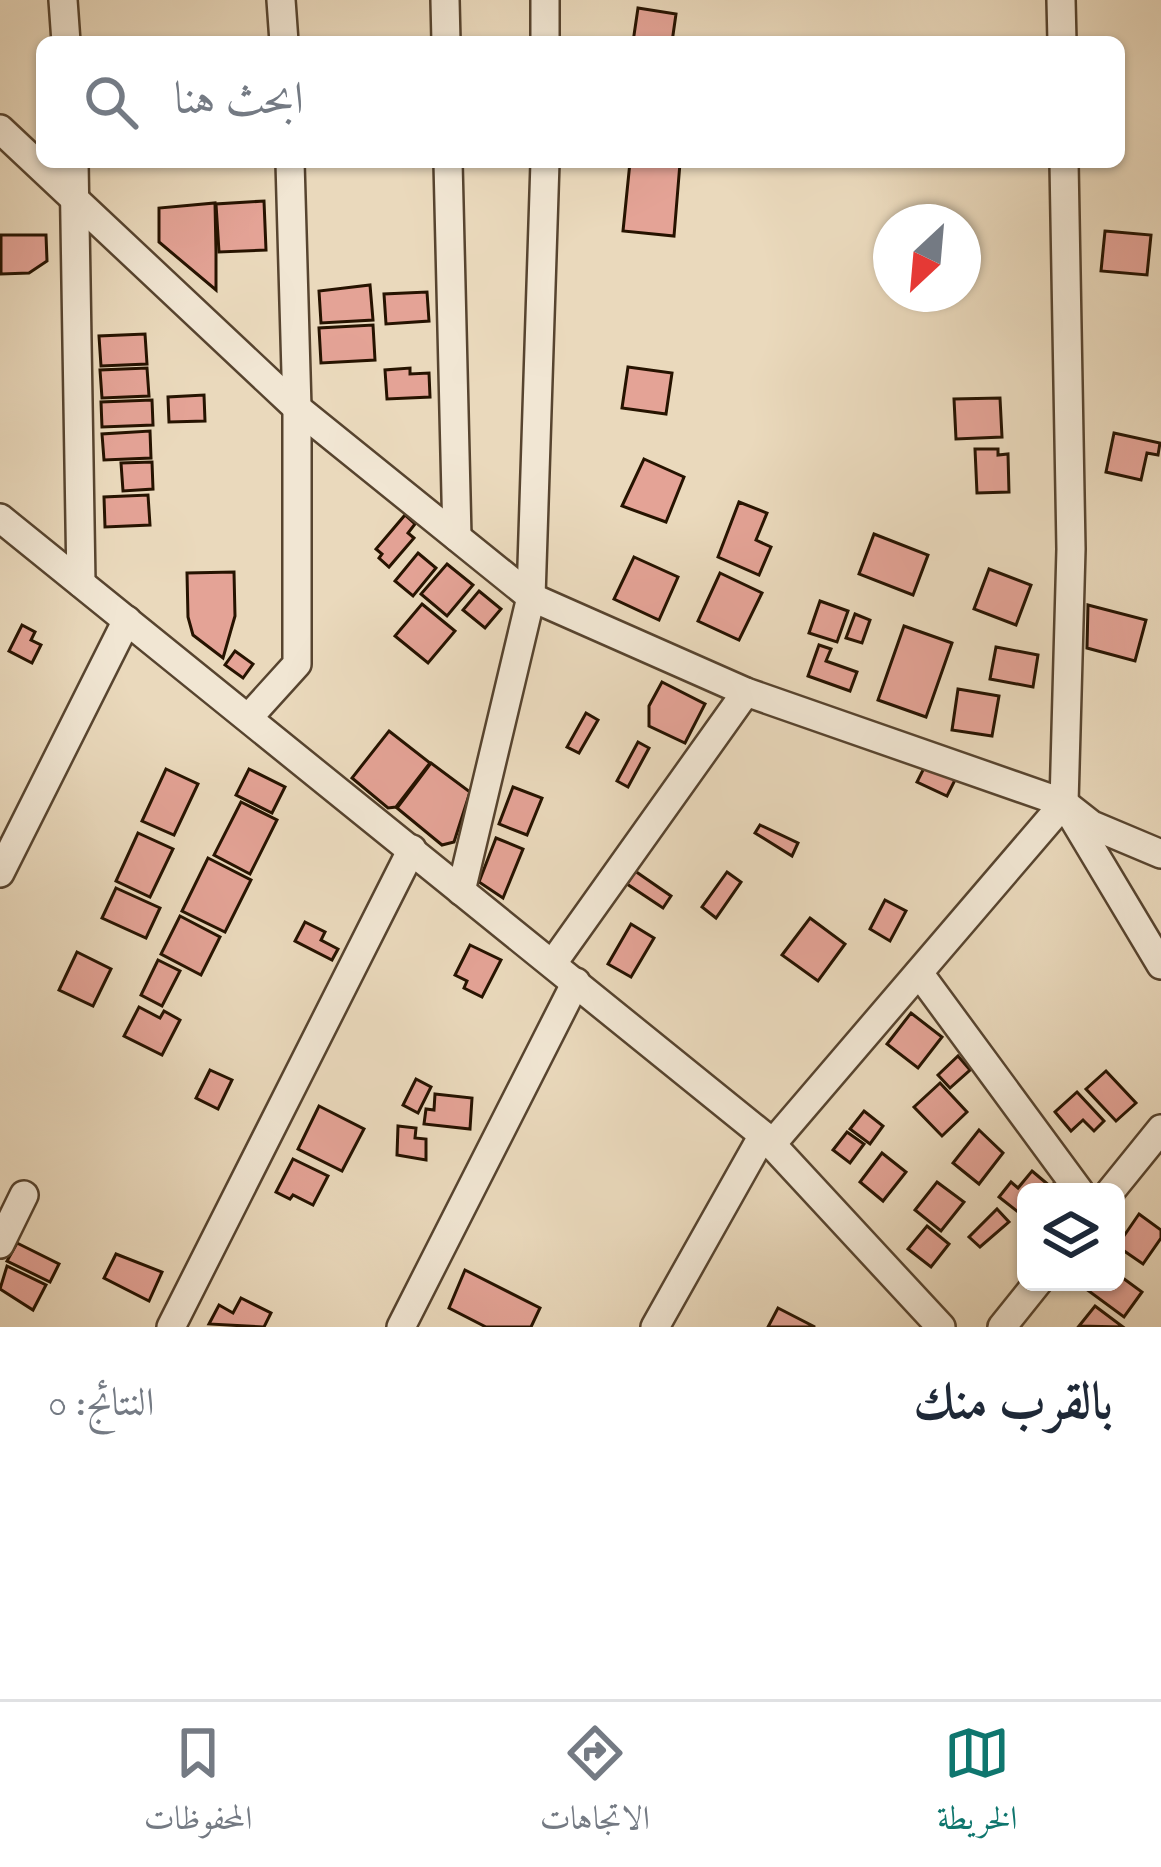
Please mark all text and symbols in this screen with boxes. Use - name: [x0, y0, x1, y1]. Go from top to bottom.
- search box: [36, 36, 1125, 168]
- icon: search: [78, 69, 144, 135]
- text: ابحث هنا: [174, 72, 304, 129]
- north arrow: [873, 204, 981, 312]
- map controls: [1017, 1183, 1125, 1291]
- button: layers: [1017, 1183, 1125, 1291]
- text: بالقرب منك: [913, 1372, 1113, 1437]
- text: النتائج: 0: [48, 1380, 154, 1429]
- tab: المحفوظات: [144, 1720, 252, 1850]
- tab: الاتجاهات: [540, 1720, 650, 1850]
- tab: الخريطة: [937, 1720, 1017, 1850]

